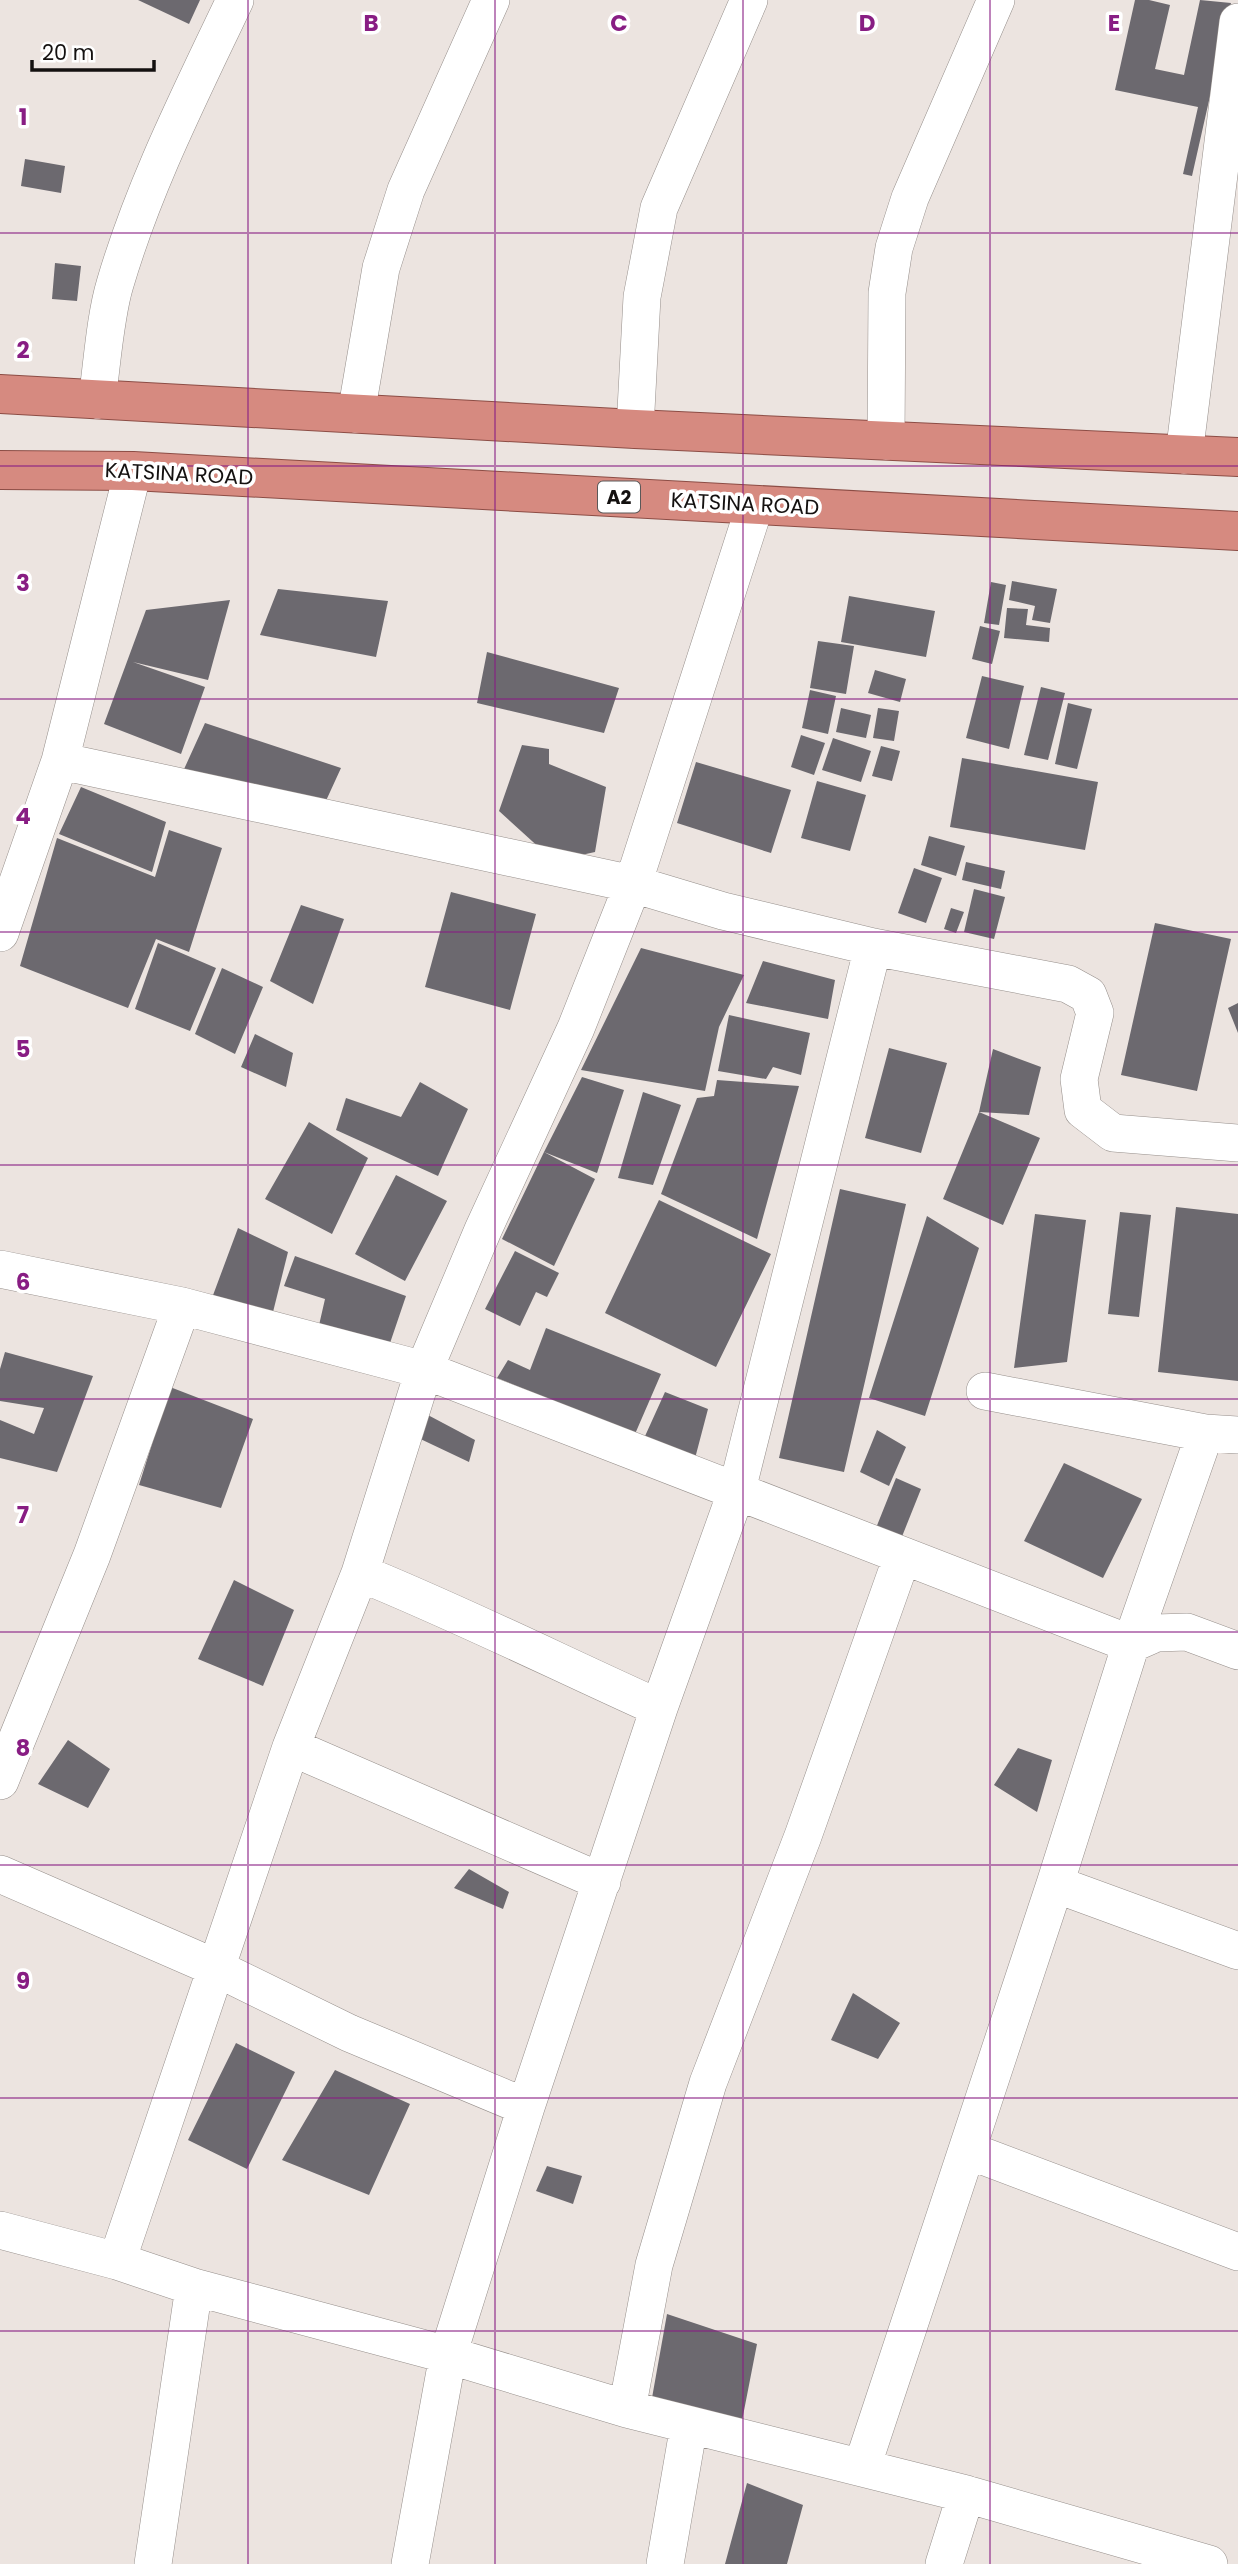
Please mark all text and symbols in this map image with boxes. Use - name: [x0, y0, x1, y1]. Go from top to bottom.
- text: B: [363, 7, 379, 39]
- text: C: [610, 7, 628, 39]
- text: D: [859, 7, 875, 39]
- text: E: [1108, 7, 1120, 39]
- scale bar: [32, 28, 154, 72]
- text: 20 m: [42, 38, 95, 67]
- text: 1: [19, 101, 27, 133]
- text: 2: [16, 334, 30, 366]
- street label: KATSINA ROAD: [104, 455, 254, 492]
- road number: A2: [598, 482, 640, 512]
- street label: KATSINA ROAD: [670, 485, 820, 522]
- text: 3: [16, 567, 30, 599]
- text: 4: [15, 800, 31, 832]
- text: 5: [16, 1033, 30, 1065]
- text: 6: [16, 1266, 30, 1298]
- text: 7: [17, 1499, 29, 1531]
- text: 8: [16, 1732, 30, 1764]
- text: 9: [16, 1965, 30, 1997]

